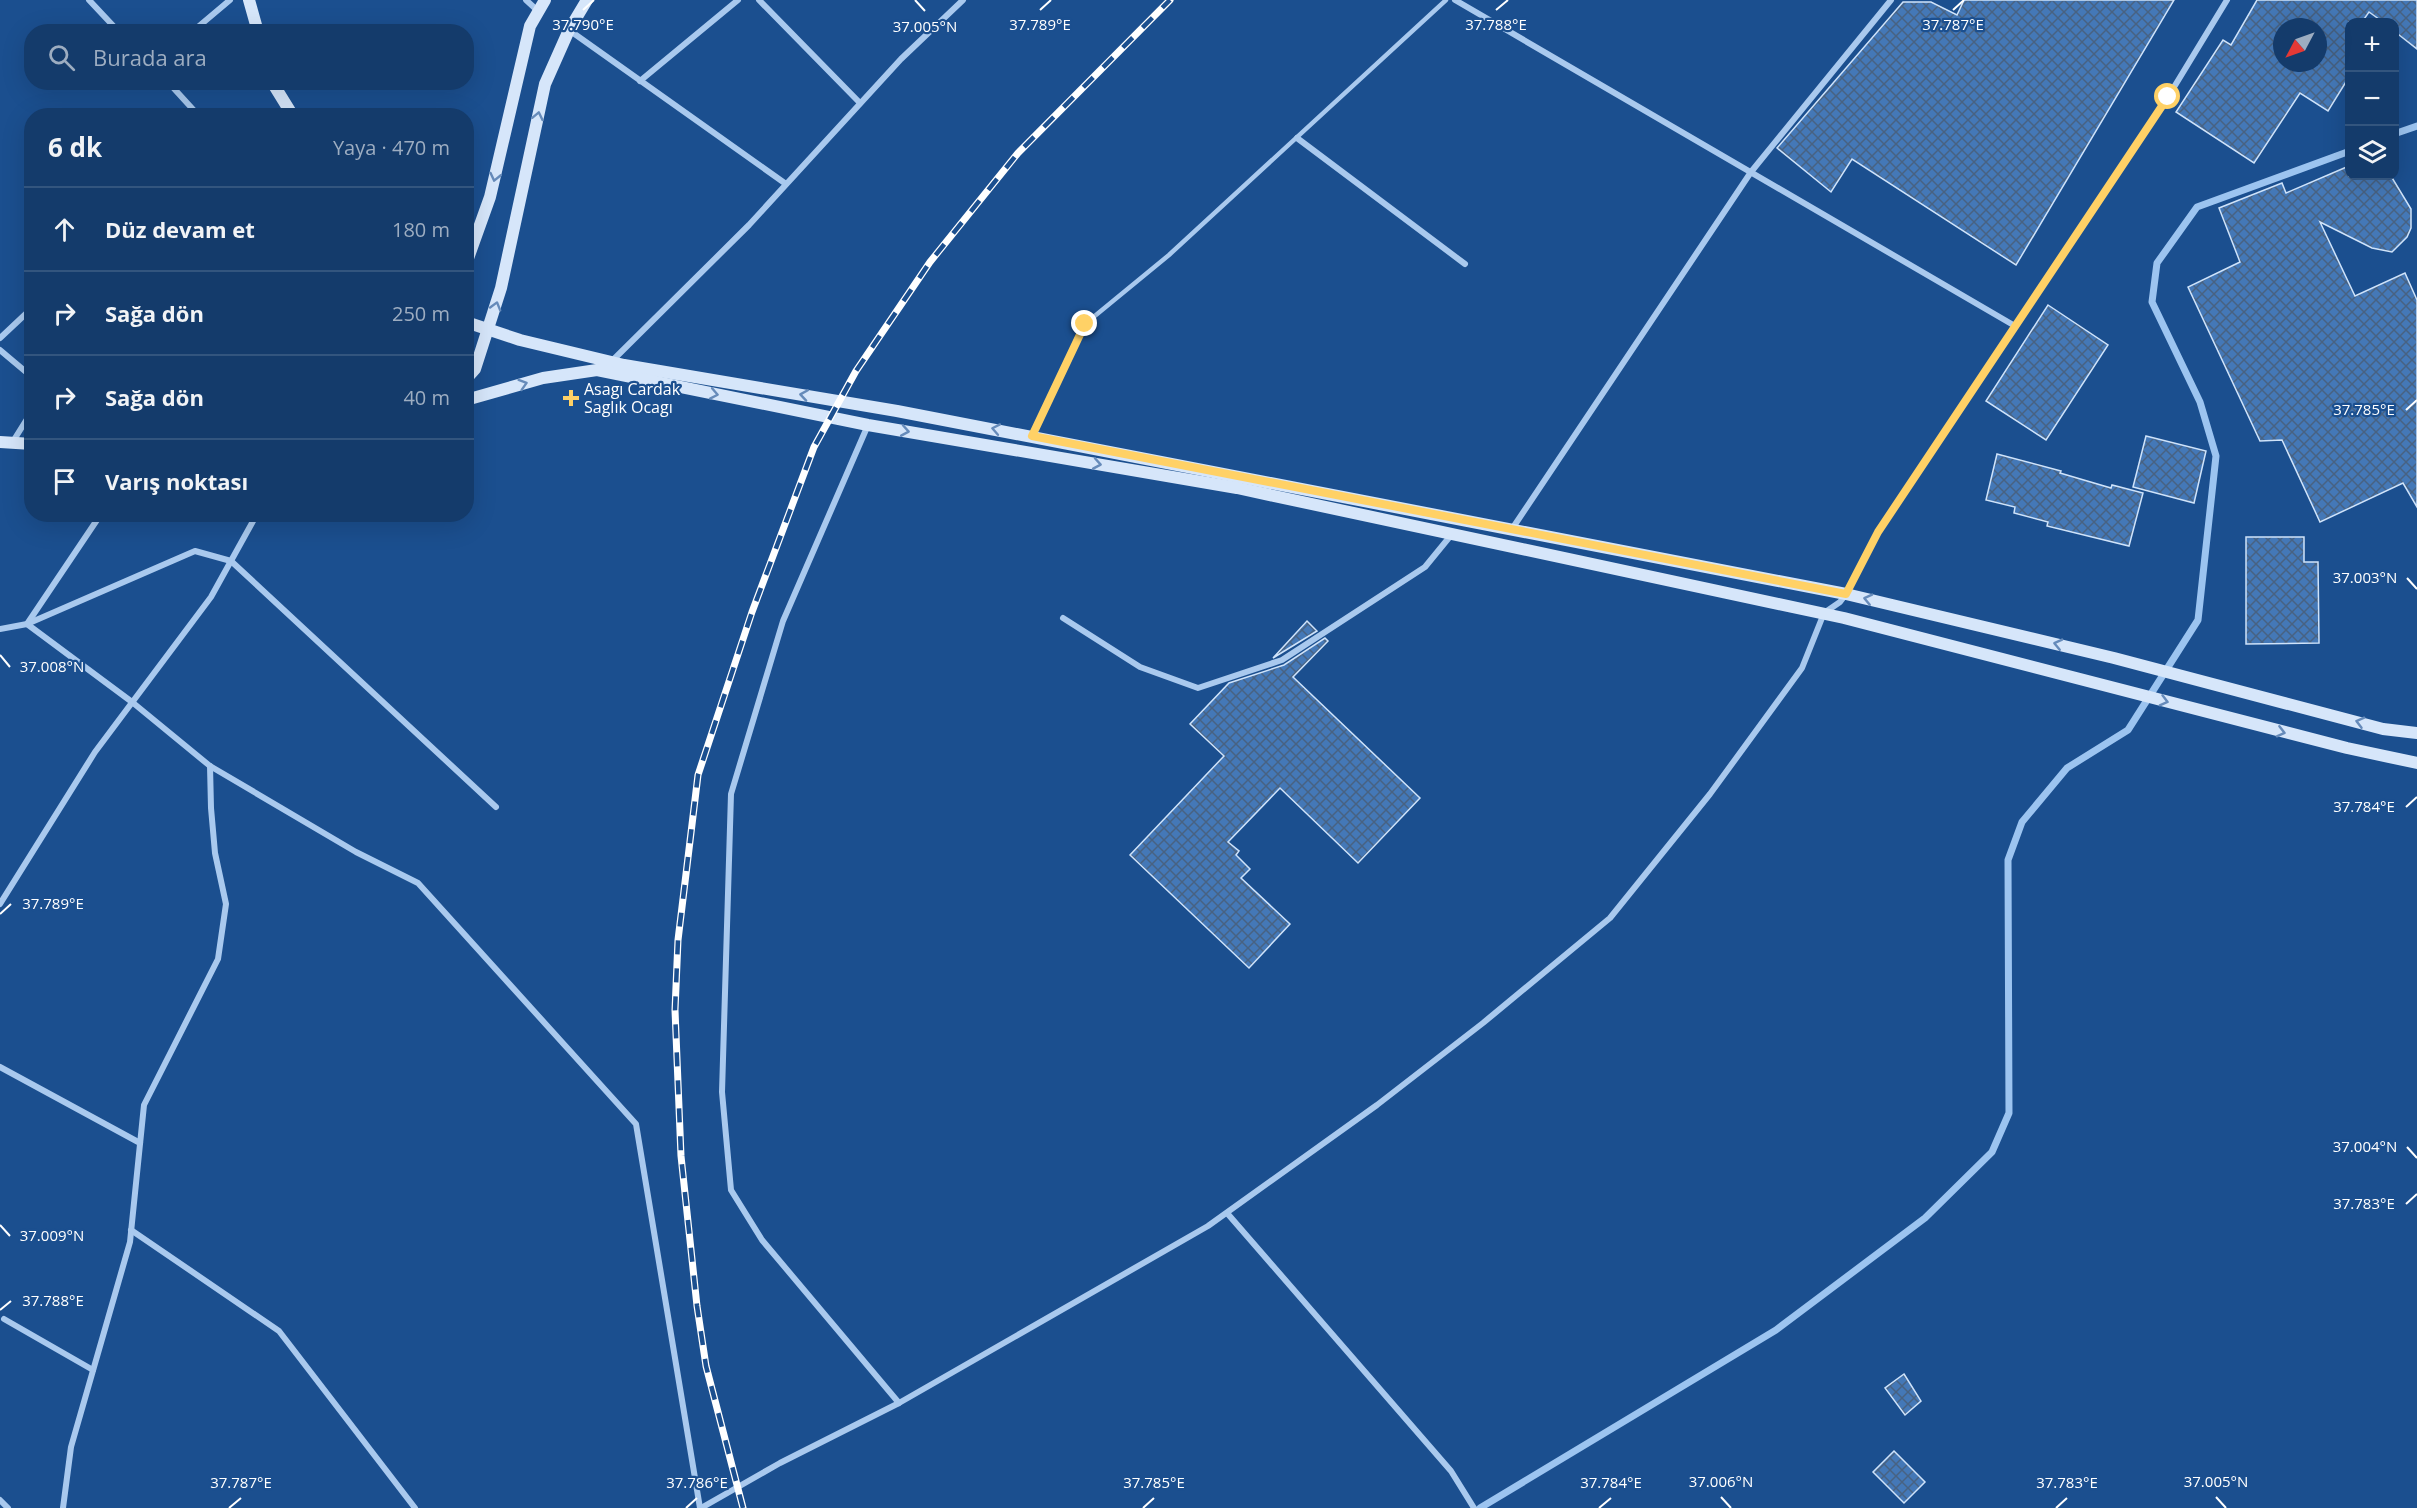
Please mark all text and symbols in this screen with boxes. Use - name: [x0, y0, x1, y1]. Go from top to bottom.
- text: 37.790°E: [552, 14, 614, 34]
- text: 37.789°E: [1009, 14, 1071, 34]
- text: 37.788°E: [1465, 14, 1527, 34]
- text: 37.787°E: [1922, 14, 1984, 34]
- text: 37.005°N: [893, 16, 957, 36]
- north arrow: [2273, 18, 2327, 72]
- map controls: [2345, 18, 2399, 180]
- button: +: [2345, 18, 2399, 72]
- search box: [24, 24, 474, 90]
- icon: search: [45, 41, 78, 74]
- text: Burada ara: [93, 42, 207, 72]
- button: −: [2345, 72, 2399, 126]
- route start: [2154, 83, 2180, 109]
- one-way arrow: [531, 111, 544, 121]
- button: layers: [2345, 126, 2399, 180]
- text: 6 dk: [48, 129, 102, 165]
- text: Yaya · 470 m: [333, 134, 450, 161]
- one-way arrow: [489, 171, 502, 181]
- icon: ahead: [48, 213, 81, 246]
- text: Düz devam et: [105, 214, 255, 244]
- text: 180 m: [392, 216, 450, 243]
- icon: right: [48, 297, 81, 330]
- text: Sağa dön: [105, 298, 204, 328]
- text: 250 m: [392, 300, 450, 327]
- one-way arrow: [489, 301, 501, 312]
- route end: [1071, 310, 1097, 336]
- place label: Asagı Cardak Saglık Ocagı: [584, 378, 681, 418]
- one-way arrow: [517, 379, 527, 391]
- icon: right: [48, 381, 81, 414]
- text: Sağa dön: [105, 382, 204, 412]
- text: 40 m: [403, 384, 450, 411]
- one-way arrow: [709, 387, 719, 400]
- marker: Asagı Cardak Saglık Ocagı: [562, 389, 580, 407]
- one-way arrow: [800, 390, 809, 402]
- text: 37.785°E: [2333, 399, 2395, 419]
- one-way arrow: [992, 423, 1002, 436]
- one-way arrow: [900, 424, 910, 437]
- one-way arrow: [1092, 457, 1102, 470]
- icon: arrive: [48, 465, 81, 498]
- text: Varış noktası: [105, 466, 248, 496]
- text: 37.003°N: [2333, 567, 2397, 587]
- one-way arrow: [1863, 594, 1873, 607]
- one-way arrow: [2053, 639, 2063, 652]
- text: 37.008°N: [20, 656, 84, 676]
- one-way arrow: [2159, 693, 2169, 706]
- one-way arrow: [2355, 717, 2365, 730]
- one-way arrow: [2276, 724, 2286, 737]
- text: 37.784°E: [2333, 796, 2395, 816]
- text: 37.789°E: [22, 893, 84, 913]
- text: 37.004°N: [2333, 1136, 2397, 1156]
- text: 37.783°E: [2333, 1193, 2395, 1213]
- text: 37.009°N: [20, 1225, 84, 1245]
- text: 37.788°E: [22, 1290, 84, 1310]
- text: 37.006°N: [1689, 1471, 1753, 1491]
- text: 37.005°N: [2184, 1471, 2248, 1491]
- text: 37.787°E: [210, 1472, 272, 1492]
- text: 37.786°E: [666, 1472, 728, 1492]
- text: 37.785°E: [1123, 1472, 1185, 1492]
- text: 37.784°E: [1580, 1472, 1642, 1492]
- text: 37.783°E: [2036, 1472, 2098, 1492]

